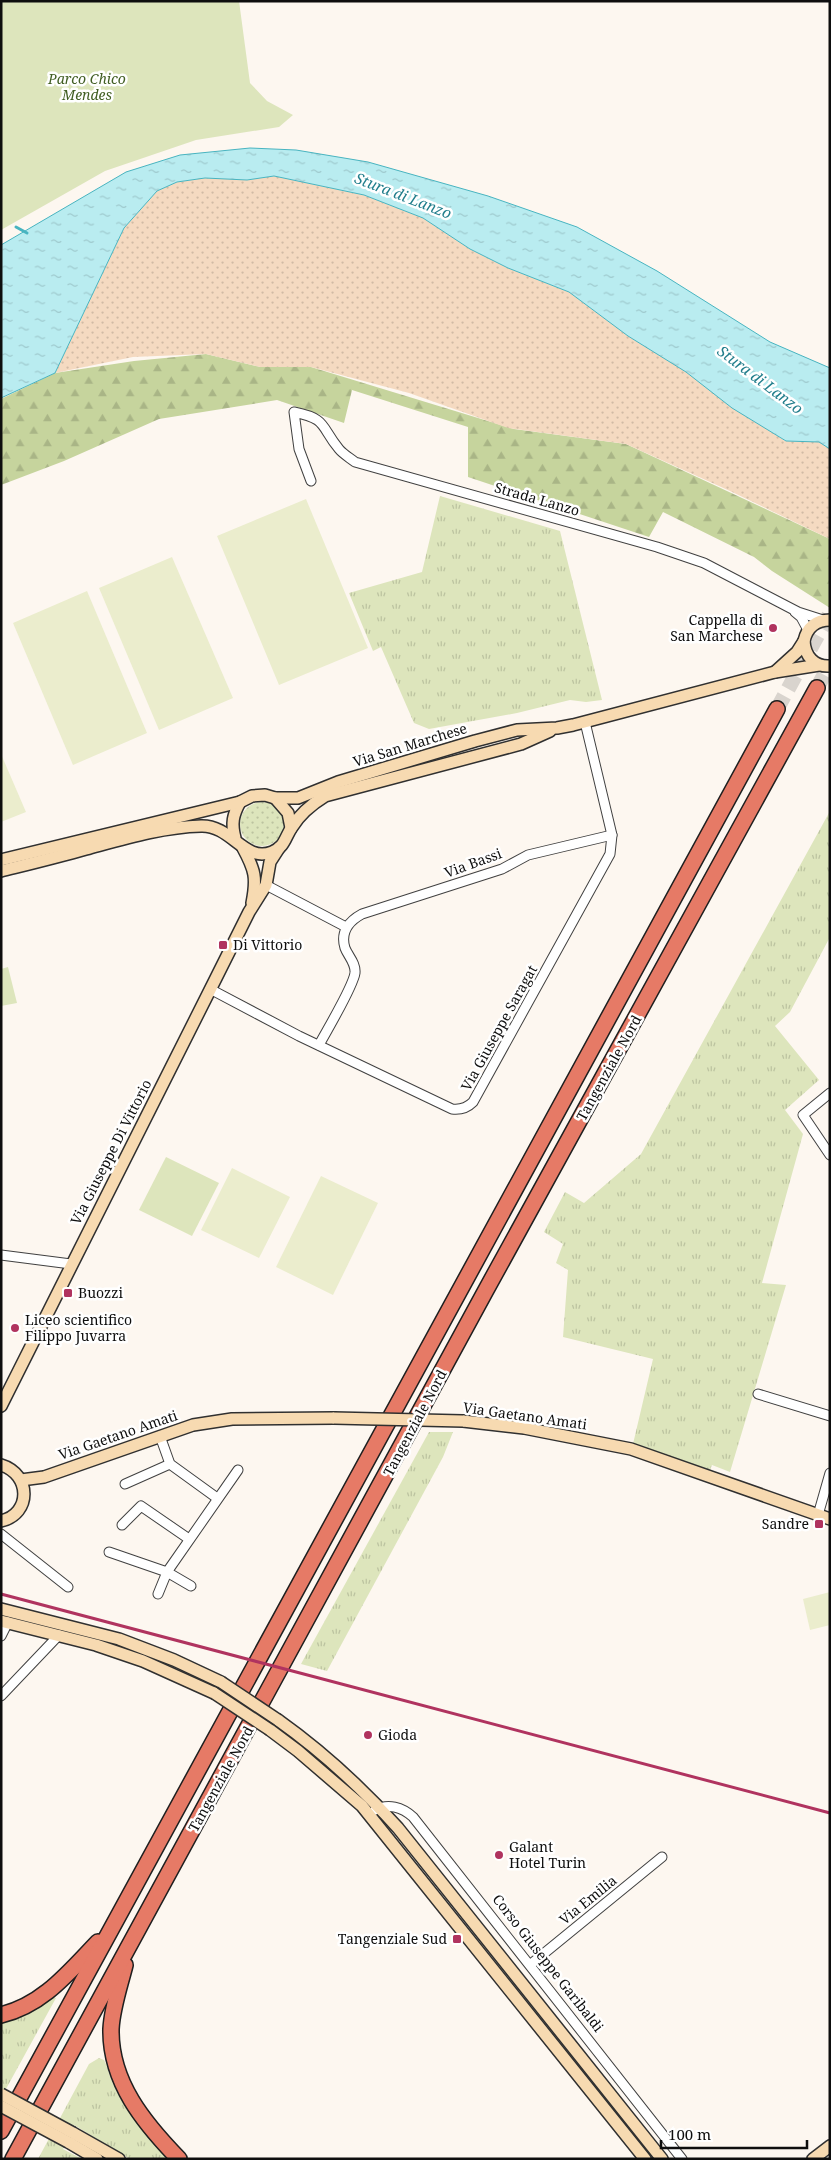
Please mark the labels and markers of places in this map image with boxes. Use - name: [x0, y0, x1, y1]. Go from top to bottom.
- place label: Cappella di San Marchese: [670, 610, 764, 645]
- marker: Cappella di San Marchese: [767, 622, 779, 634]
- place label: Di Vittorio: [233, 935, 302, 954]
- marker: Di Vittorio: [217, 939, 229, 951]
- place label: Buozzi: [78, 1283, 123, 1302]
- marker: Buozzi: [62, 1287, 74, 1299]
- place label: Liceo scientifico Filippo Juvarra: [25, 1310, 132, 1345]
- marker: Liceo scientifico Filippo Juvarra: [9, 1322, 21, 1334]
- place label: Sandre: [762, 1514, 809, 1533]
- marker: Sandre: [813, 1518, 825, 1530]
- place label: Gioda: [378, 1725, 417, 1744]
- marker: Gioda: [362, 1729, 374, 1741]
- place label: Galant Hotel Turin: [509, 1837, 586, 1872]
- marker: Galant Hotel Turin: [493, 1849, 505, 1861]
- place label: Tangenziale Sud: [338, 1929, 447, 1948]
- marker: Tangenziale Sud: [451, 1933, 463, 1945]

